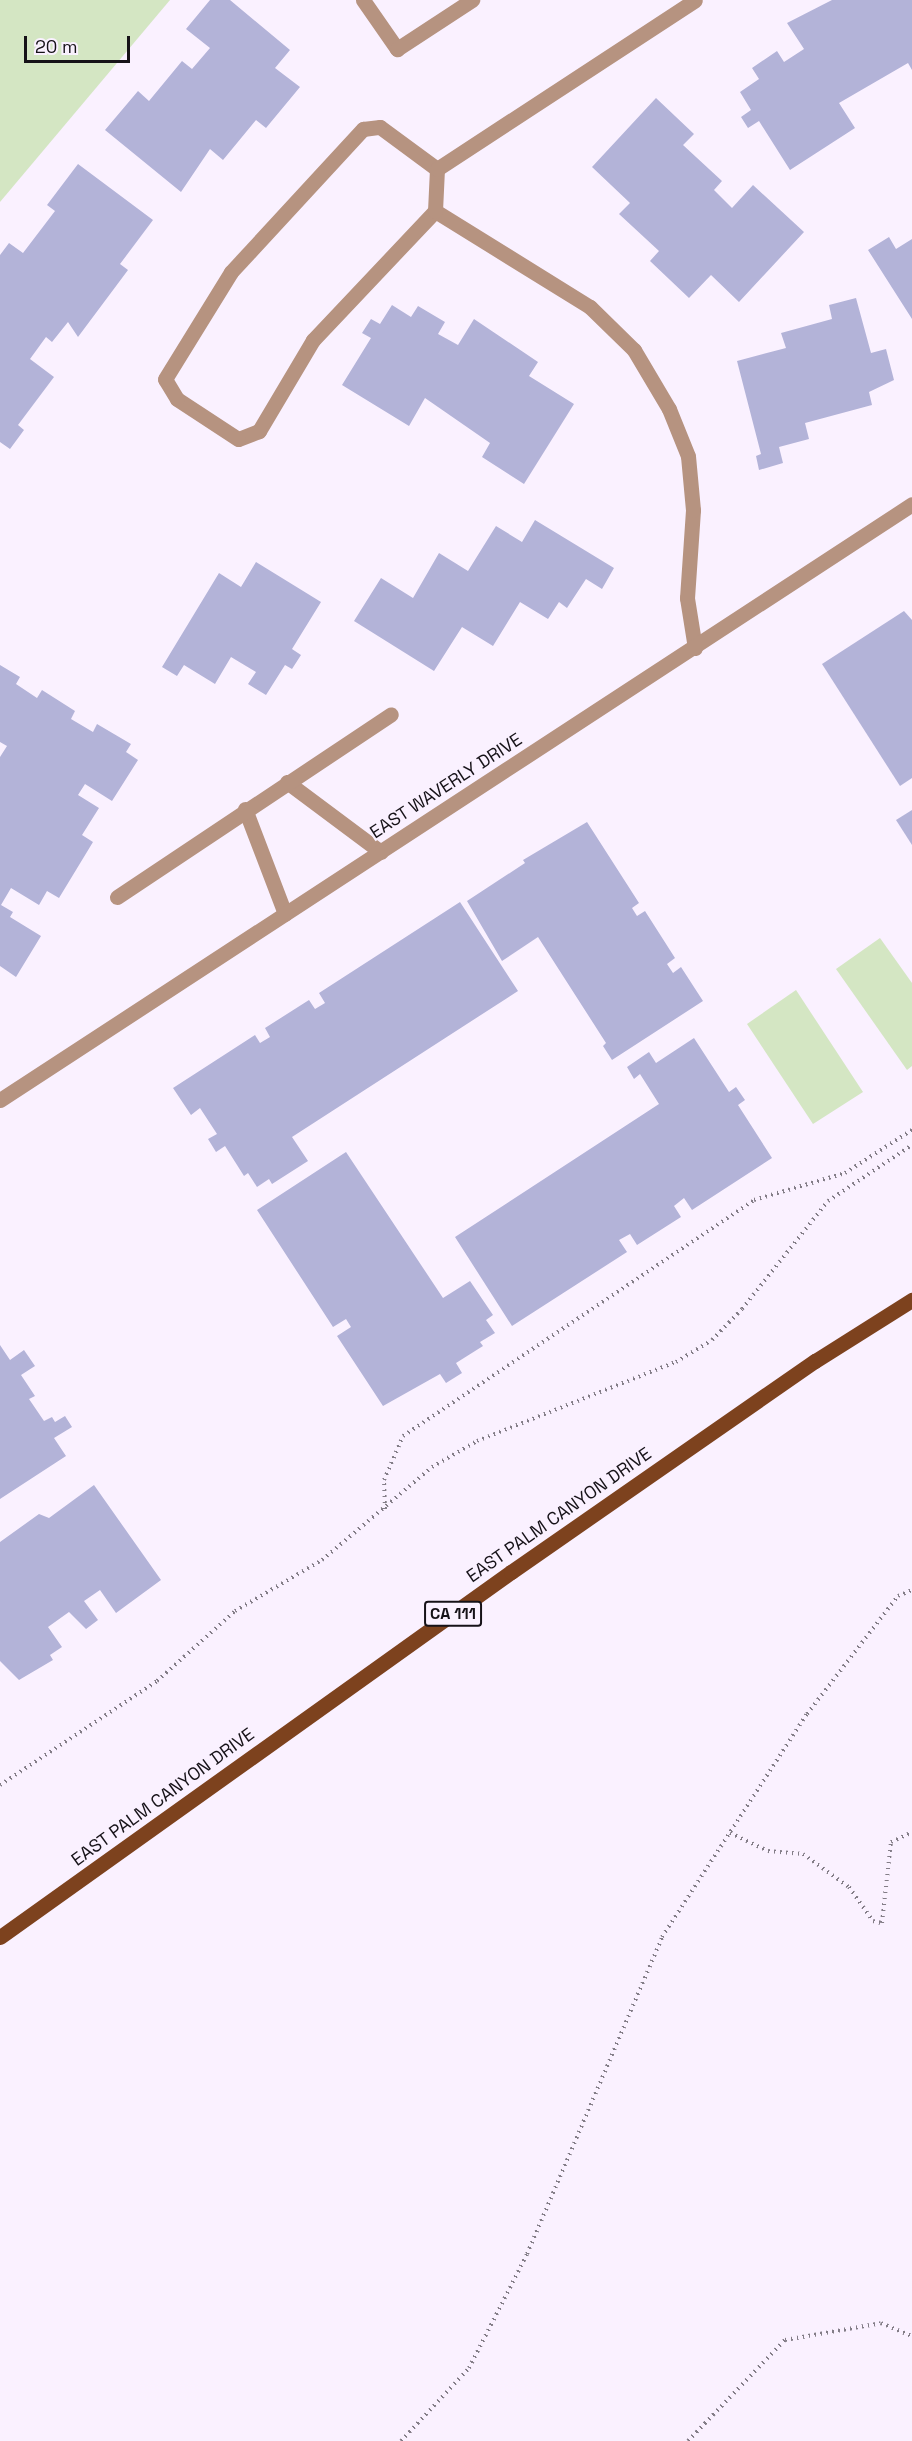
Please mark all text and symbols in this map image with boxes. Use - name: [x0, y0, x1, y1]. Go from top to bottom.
- scale bar: [27, 24, 134, 62]
- text: 20 m: [35, 35, 78, 58]
- street label: EAST WAVERLY DRIVE: [366, 729, 526, 843]
- street label: EAST PALM CANYON DRIVE: [462, 1443, 656, 1587]
- road number: CA 111: [423, 1601, 483, 1627]
- street label: EAST PALM CANYON DRIVE: [67, 1723, 259, 1871]

